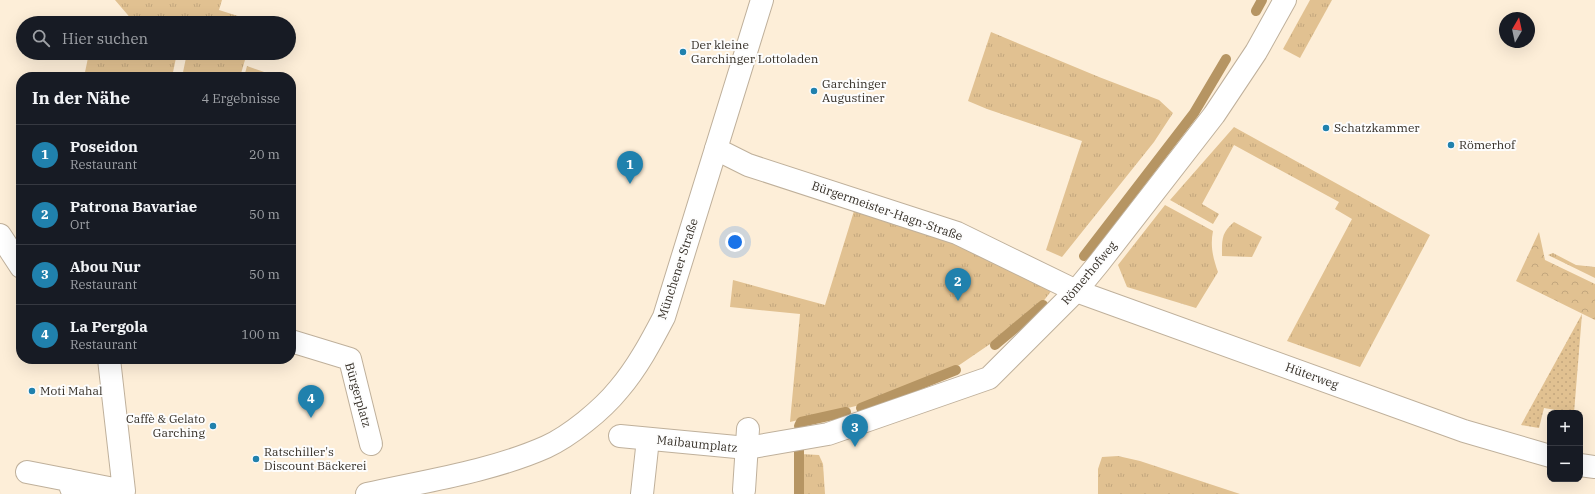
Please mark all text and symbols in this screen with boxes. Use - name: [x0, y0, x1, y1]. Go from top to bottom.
- north arrow: [1499, 12, 1535, 48]
- search box: [16, 16, 296, 60]
- icon: search: [30, 27, 52, 49]
- text: Hier suchen: [62, 29, 148, 48]
- place label: Der kleine Garchinger Lottoladen: [691, 37, 819, 66]
- marker: Der kleine Garchinger Lottoladen: [678, 47, 688, 57]
- place label: Garchinger Augustiner: [822, 76, 887, 105]
- marker: Garchinger Augustiner: [809, 86, 819, 96]
- text: In der Nähe: [32, 87, 130, 109]
- text: 4 Ergebnisse: [201, 90, 280, 107]
- place label: Schatzkammer: [1334, 120, 1420, 135]
- marker: Schatzkammer: [1321, 123, 1331, 133]
- text: Poseidon: [70, 137, 138, 156]
- place label: Römerhof: [1459, 137, 1516, 152]
- marker: Römerhof: [1446, 140, 1456, 150]
- text: 1: [41, 146, 49, 163]
- text: 20 m: [249, 146, 280, 163]
- pin: 1: [617, 151, 643, 184]
- text: Restaurant: [70, 156, 137, 173]
- street label: Bürgermeister-Hagn-Straße: [810, 178, 965, 243]
- text: Patrona Bavariae: [70, 197, 197, 216]
- text: 2: [41, 206, 49, 223]
- text: 50 m: [249, 206, 280, 223]
- text: Ort: [70, 216, 90, 233]
- street label: Münchener Straße: [654, 217, 701, 321]
- your location: [725, 232, 745, 252]
- street label: Römerhofweg: [1058, 237, 1120, 308]
- text: Abou Nur: [70, 257, 141, 276]
- text: 3: [41, 266, 49, 283]
- text: 50 m: [249, 266, 280, 283]
- pin: 2: [945, 268, 971, 301]
- text: Restaurant: [70, 276, 137, 293]
- text: La Pergola: [70, 317, 148, 336]
- text: 4: [41, 326, 49, 343]
- text: 100 m: [241, 326, 280, 343]
- text: Restaurant: [70, 336, 137, 353]
- street label: Hüterweg: [1284, 359, 1341, 392]
- street label: Bürgerplatz: [342, 361, 375, 429]
- place label: Moti Mahal: [40, 383, 103, 398]
- pin: 4: [298, 385, 324, 418]
- marker: Moti Mahal: [27, 386, 37, 396]
- map controls: [1547, 410, 1583, 482]
- button: +: [1547, 410, 1583, 446]
- place label: Caffè & Gelato Garching: [126, 411, 205, 440]
- pin: 3: [842, 414, 868, 447]
- marker: Caffè & Gelato Garching: [208, 421, 218, 431]
- street label: Maibaumplatz: [656, 432, 738, 455]
- place label: Ratschiller's Discount Bäckerei: [264, 444, 367, 473]
- button: −: [1547, 446, 1583, 482]
- marker: Ratschiller's Discount Bäckerei: [251, 454, 261, 464]

